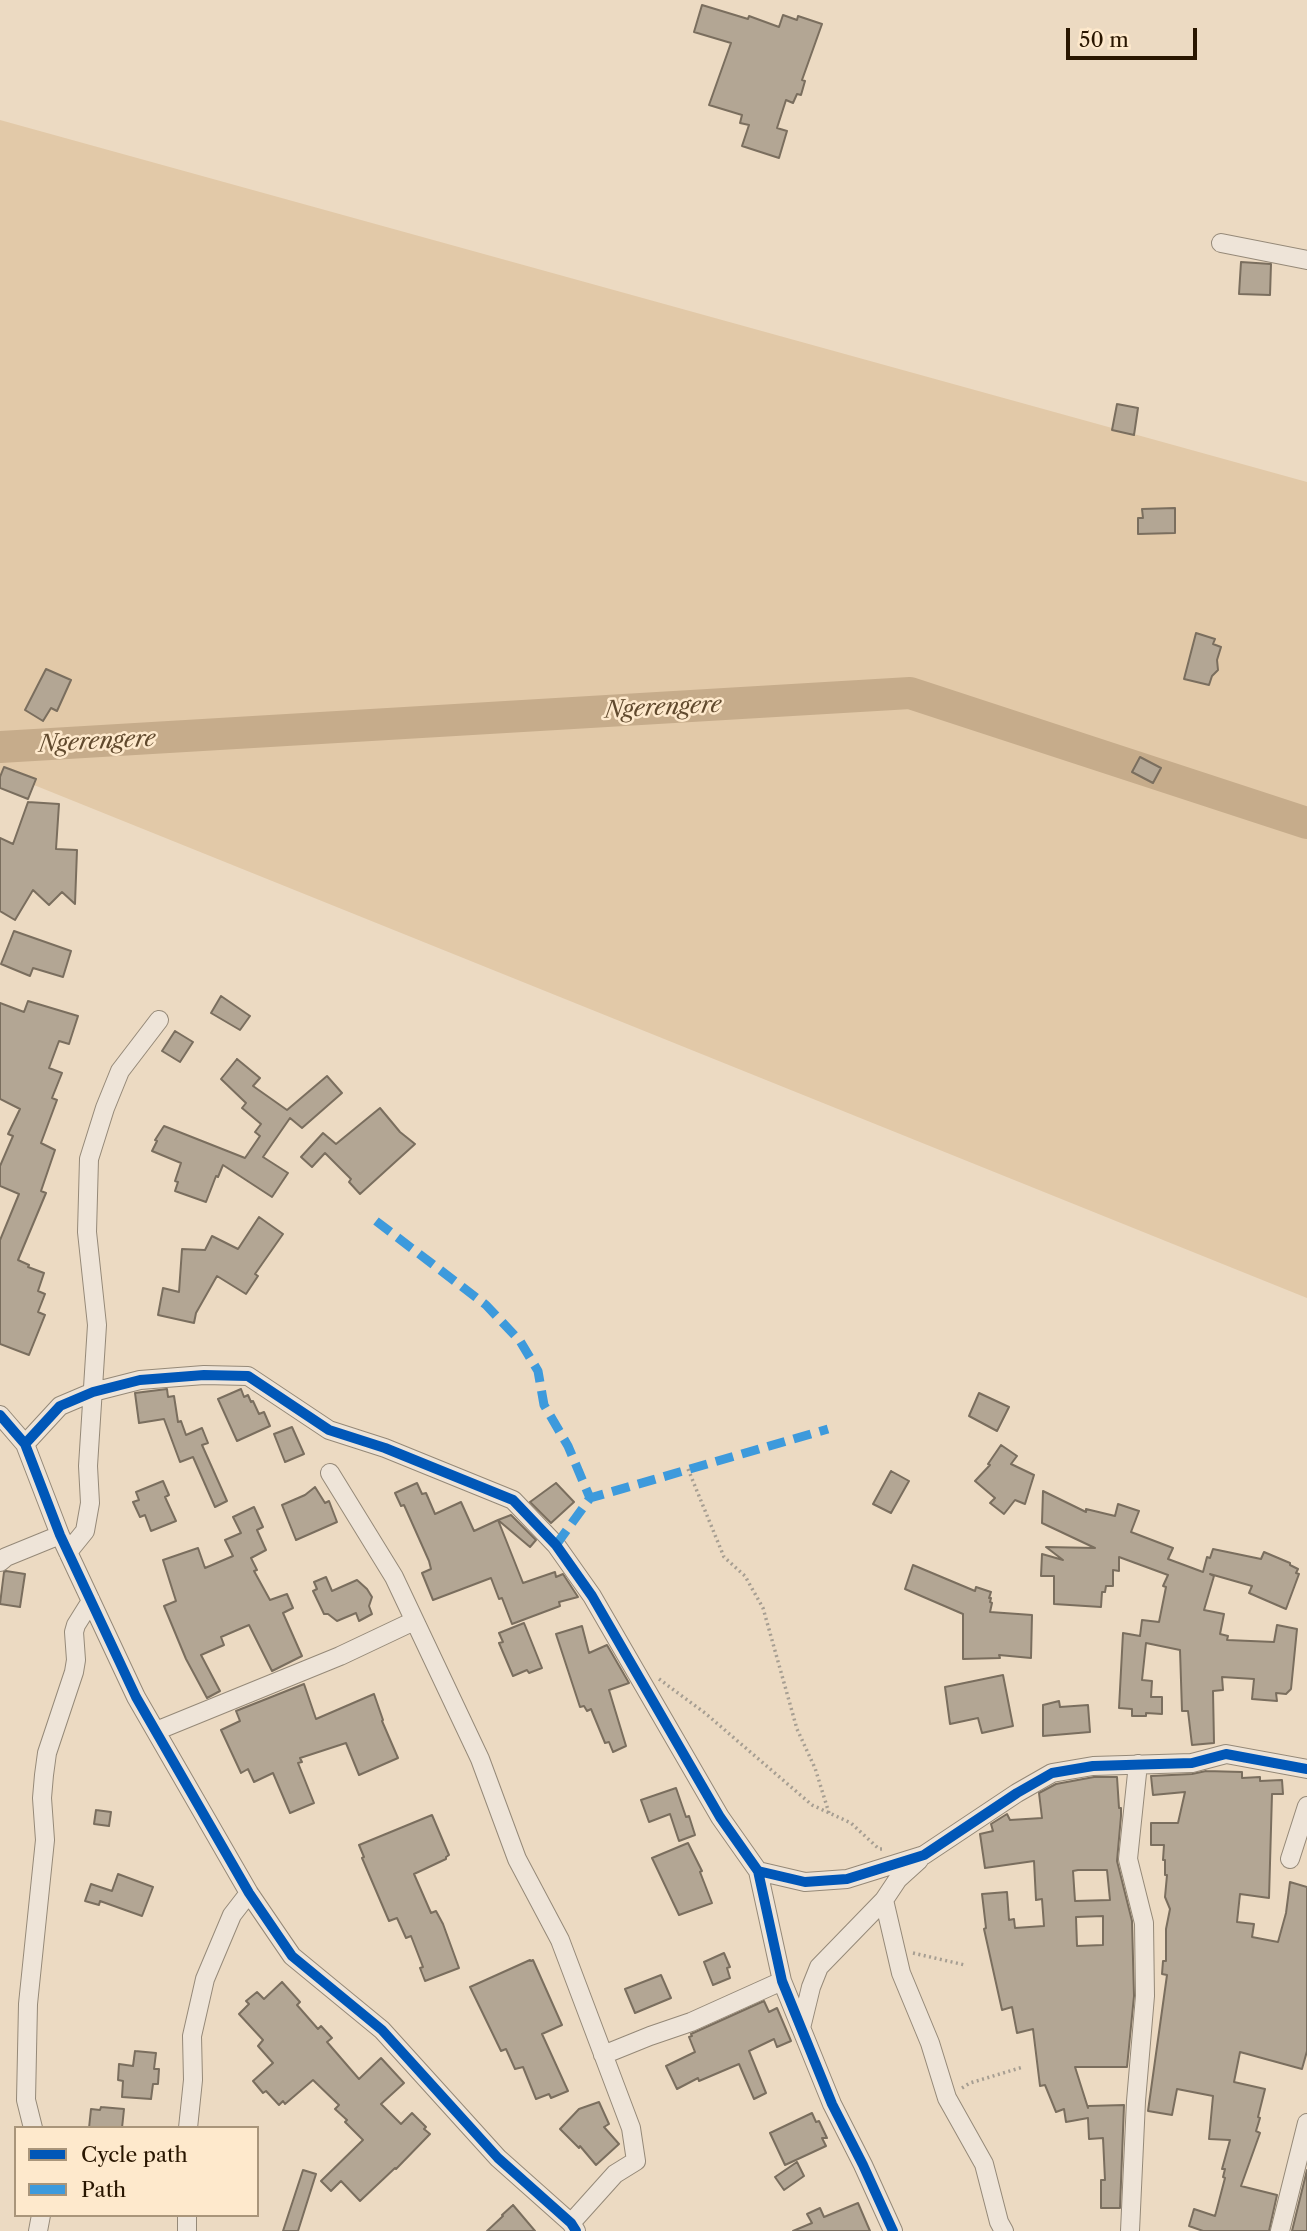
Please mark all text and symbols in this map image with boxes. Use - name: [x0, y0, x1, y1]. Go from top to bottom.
- scale bar: [1069, 14, 1200, 58]
- text: 50 m: [1079, 27, 1129, 52]
- water label: Ngerengere: [604, 691, 722, 725]
- water label: Ngerengere: [38, 725, 156, 759]
- legend: [14, 2126, 259, 2217]
- text: Cycle path: [81, 2142, 188, 2167]
- text: Path: [81, 2177, 126, 2202]

